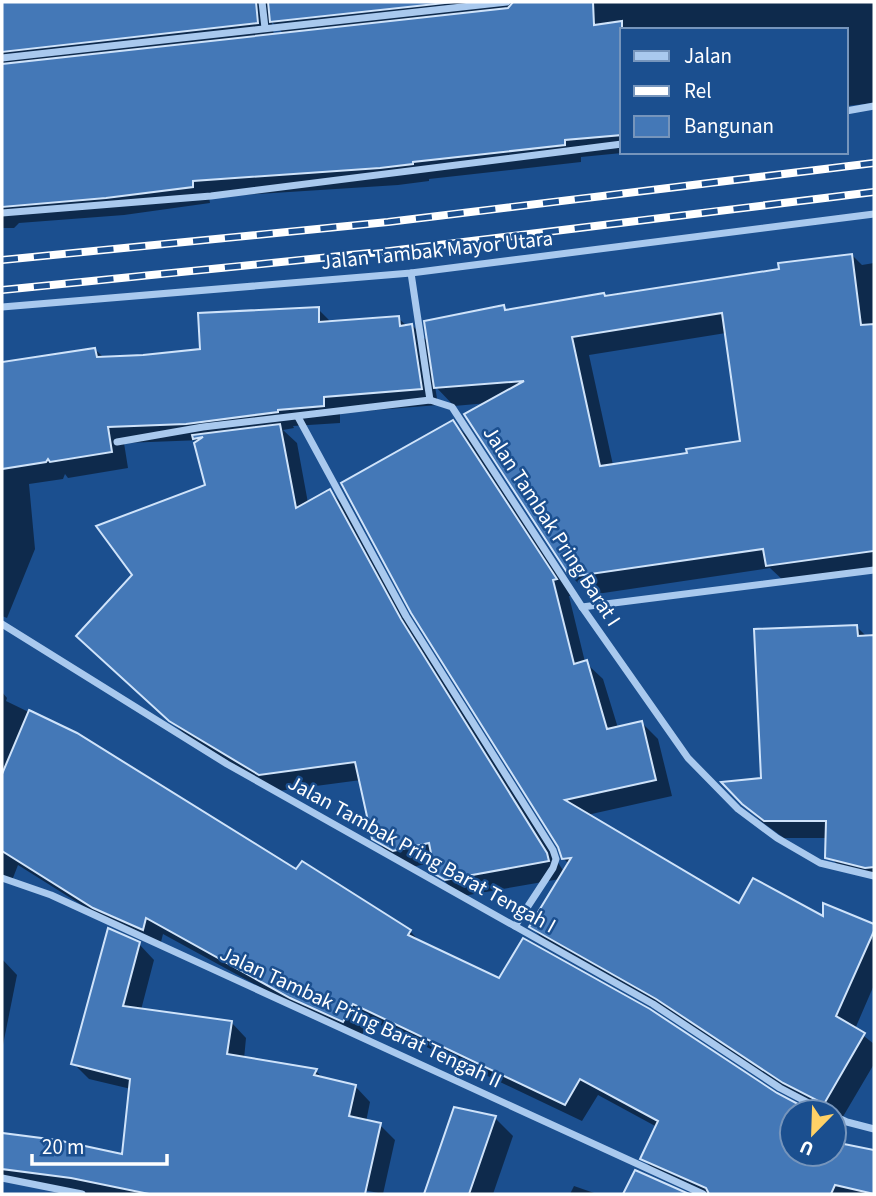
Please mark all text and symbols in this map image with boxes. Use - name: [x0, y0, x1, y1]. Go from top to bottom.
- legend: [620, 28, 848, 154]
- text: Jalan: [684, 41, 732, 71]
- text: Rel: [684, 76, 712, 106]
- text: Bangunan: [684, 111, 774, 141]
- street label: Jalan Tambak Mayor Utara: [320, 223, 554, 277]
- street label: Jalan Tambak Pring Barat I: [476, 420, 628, 632]
- street label: Jalan Tambak Pring Barat Tengah I: [283, 768, 561, 940]
- street label: Jalan Tambak Pring Barat Tengah II: [215, 938, 507, 1096]
- north arrow: [778, 1098, 848, 1168]
- scale bar: [32, 1122, 166, 1166]
- text: 20 m: [42, 1132, 84, 1162]
- text: U: [796, 1132, 818, 1162]

